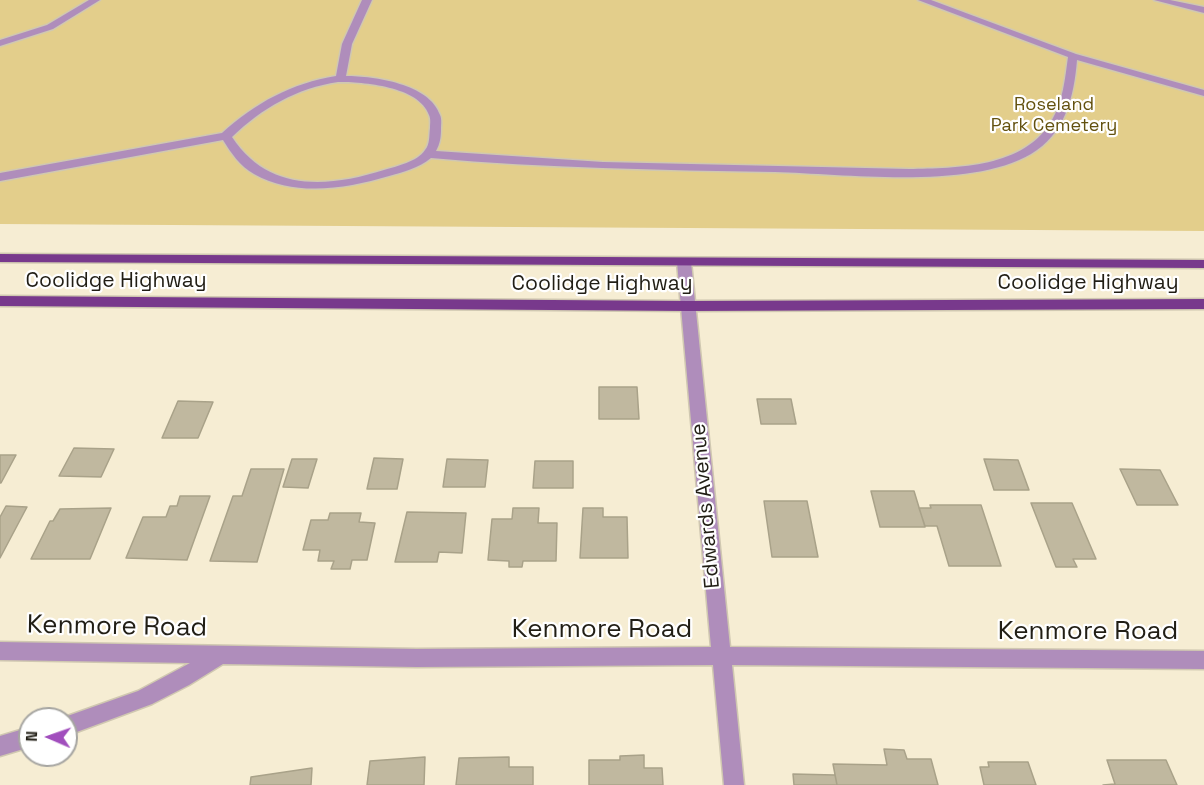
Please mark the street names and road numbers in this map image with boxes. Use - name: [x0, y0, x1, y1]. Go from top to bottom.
- street label: Coolidge Highway: [25, 268, 207, 294]
- street label: Coolidge Highway: [997, 270, 1179, 296]
- street label: Coolidge Highway: [511, 271, 693, 297]
- street label: Edwards Avenue: [686, 422, 726, 590]
- street label: Kenmore Road: [27, 610, 207, 644]
- street label: Kenmore Road: [512, 614, 692, 646]
- street label: Kenmore Road: [998, 616, 1178, 648]

